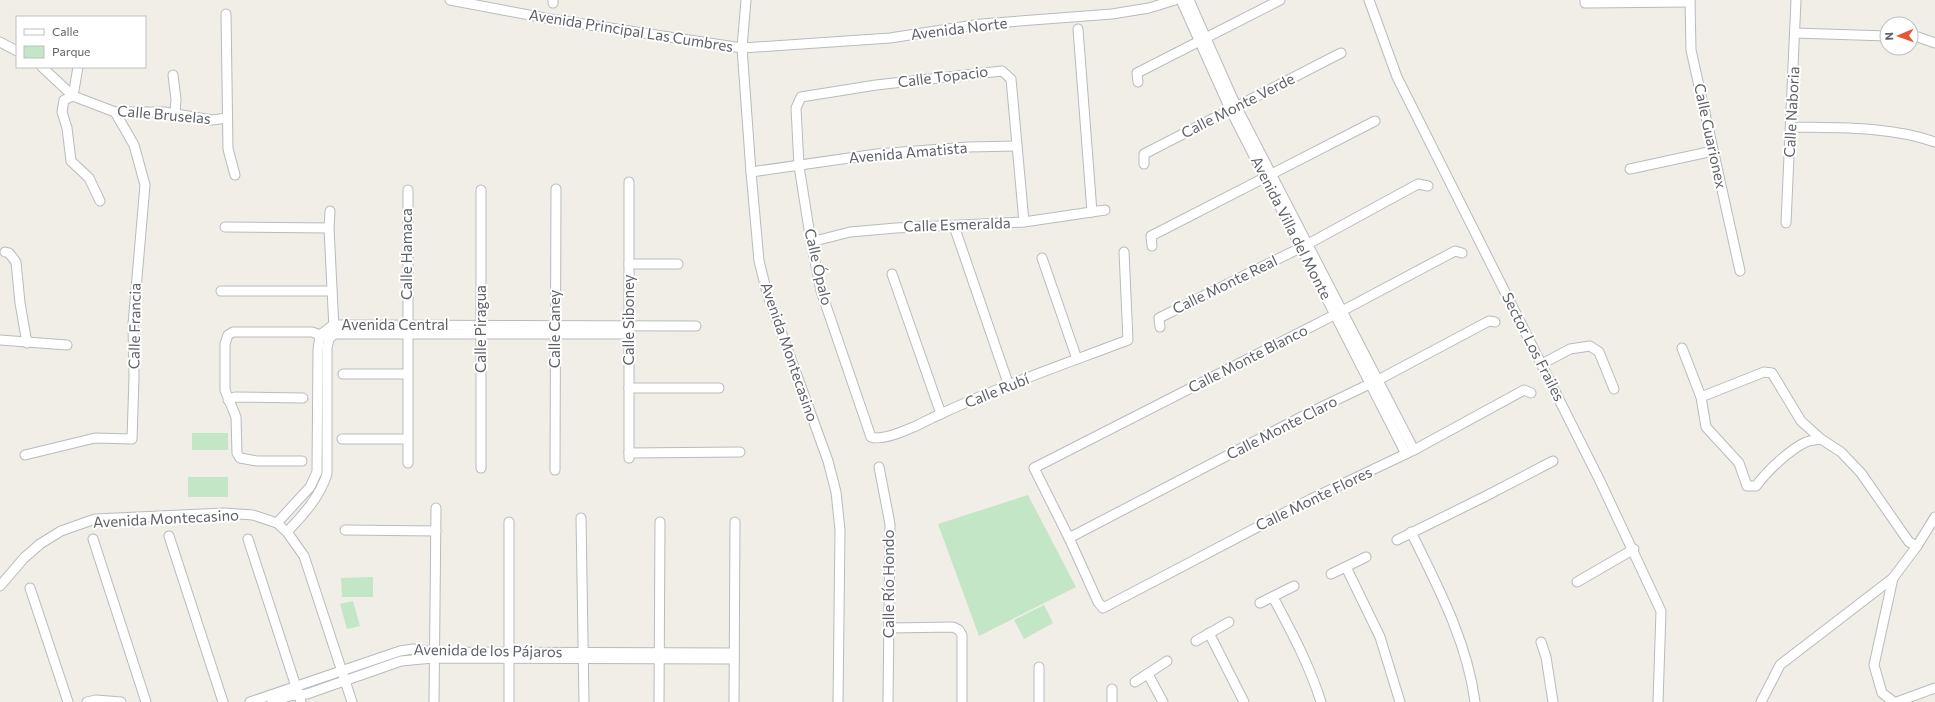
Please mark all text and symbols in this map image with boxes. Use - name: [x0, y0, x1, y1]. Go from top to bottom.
- street label: Avenida Principal Las Cumbres: [528, 5, 735, 55]
- street label: Avenida Norte: [910, 13, 1008, 43]
- legend: [16, 16, 146, 68]
- north arrow: [1879, 16, 1919, 56]
- text: Calle: [52, 24, 79, 38]
- text: N: [1882, 32, 1895, 41]
- text: Parque: [52, 44, 90, 58]
- street label: Calle Topacio: [897, 62, 989, 90]
- street label: Calle Naboria: [1780, 66, 1802, 158]
- street label: Calle Monte Verde: [1178, 69, 1297, 141]
- street label: Calle Guarionex: [1691, 82, 1731, 190]
- street label: Calle Bruselas: [117, 101, 212, 127]
- street label: Avenida Amatista: [848, 138, 968, 166]
- street label: Avenida Villa del Monte: [1248, 153, 1336, 302]
- street label: Calle Hamaca: [397, 208, 415, 300]
- street label: Calle Esmeralda: [903, 213, 1011, 235]
- street label: Calle Ópalo: [801, 226, 838, 307]
- street label: Calle Monte Real: [1169, 251, 1280, 317]
- street label: Calle Siboney: [619, 274, 637, 366]
- street label: Avenida Montecasino: [758, 280, 822, 424]
- street label: Calle Francia: [124, 283, 144, 369]
- street label: Calle Piragua: [471, 285, 489, 373]
- street label: Calle Caney: [545, 289, 563, 368]
- street label: Sector Los Frailes: [1499, 289, 1569, 404]
- street label: Avenida Central: [341, 315, 449, 333]
- street label: Calle Monte Blanco: [1185, 320, 1310, 396]
- street label: Calle Rubí: [962, 369, 1032, 411]
- street label: Calle Monte Claro: [1223, 391, 1340, 463]
- street label: Calle Monte Flores: [1253, 462, 1375, 534]
- street label: Avenida Montecasino: [92, 505, 239, 531]
- street label: Calle Río Hondo: [879, 530, 897, 638]
- street label: Avenida de los Pájaros: [413, 640, 563, 660]

